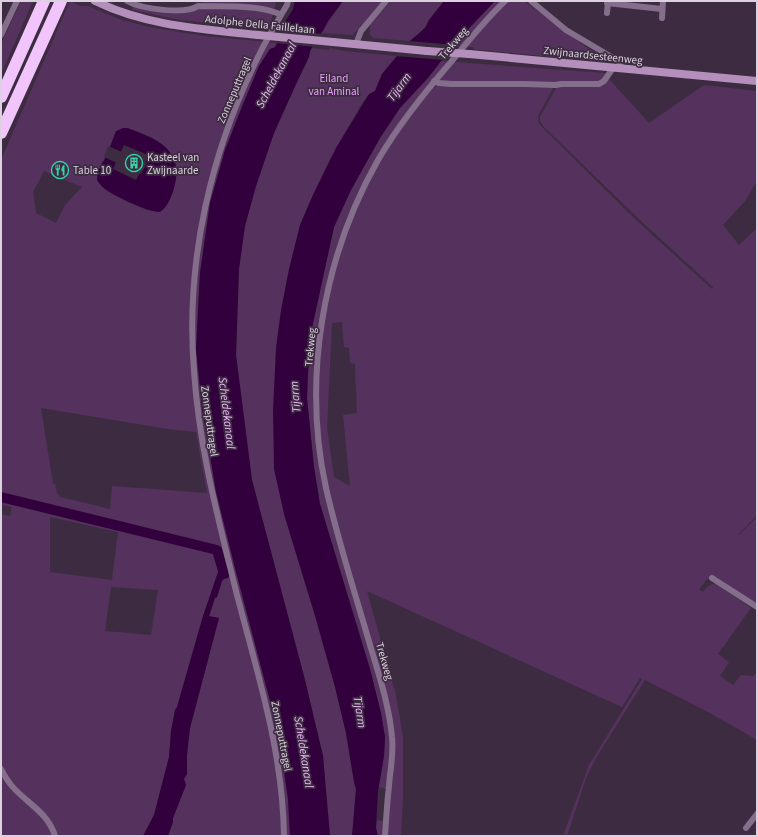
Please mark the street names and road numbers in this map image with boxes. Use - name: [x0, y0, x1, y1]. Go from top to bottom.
- street label: Adolphe Della Faillelaan: [204, 11, 316, 38]
- street label: Trekweg: [435, 23, 472, 63]
- street label: Zwijnaardsesteenweg: [543, 43, 644, 68]
- street label: Zonneputtragel: [214, 54, 255, 126]
- street label: Trekweg: [301, 327, 320, 367]
- street label: Zonneputtragel: [197, 385, 222, 458]
- street label: Trekweg: [372, 640, 397, 682]
- street label: Zonneputtragel: [267, 700, 296, 773]

